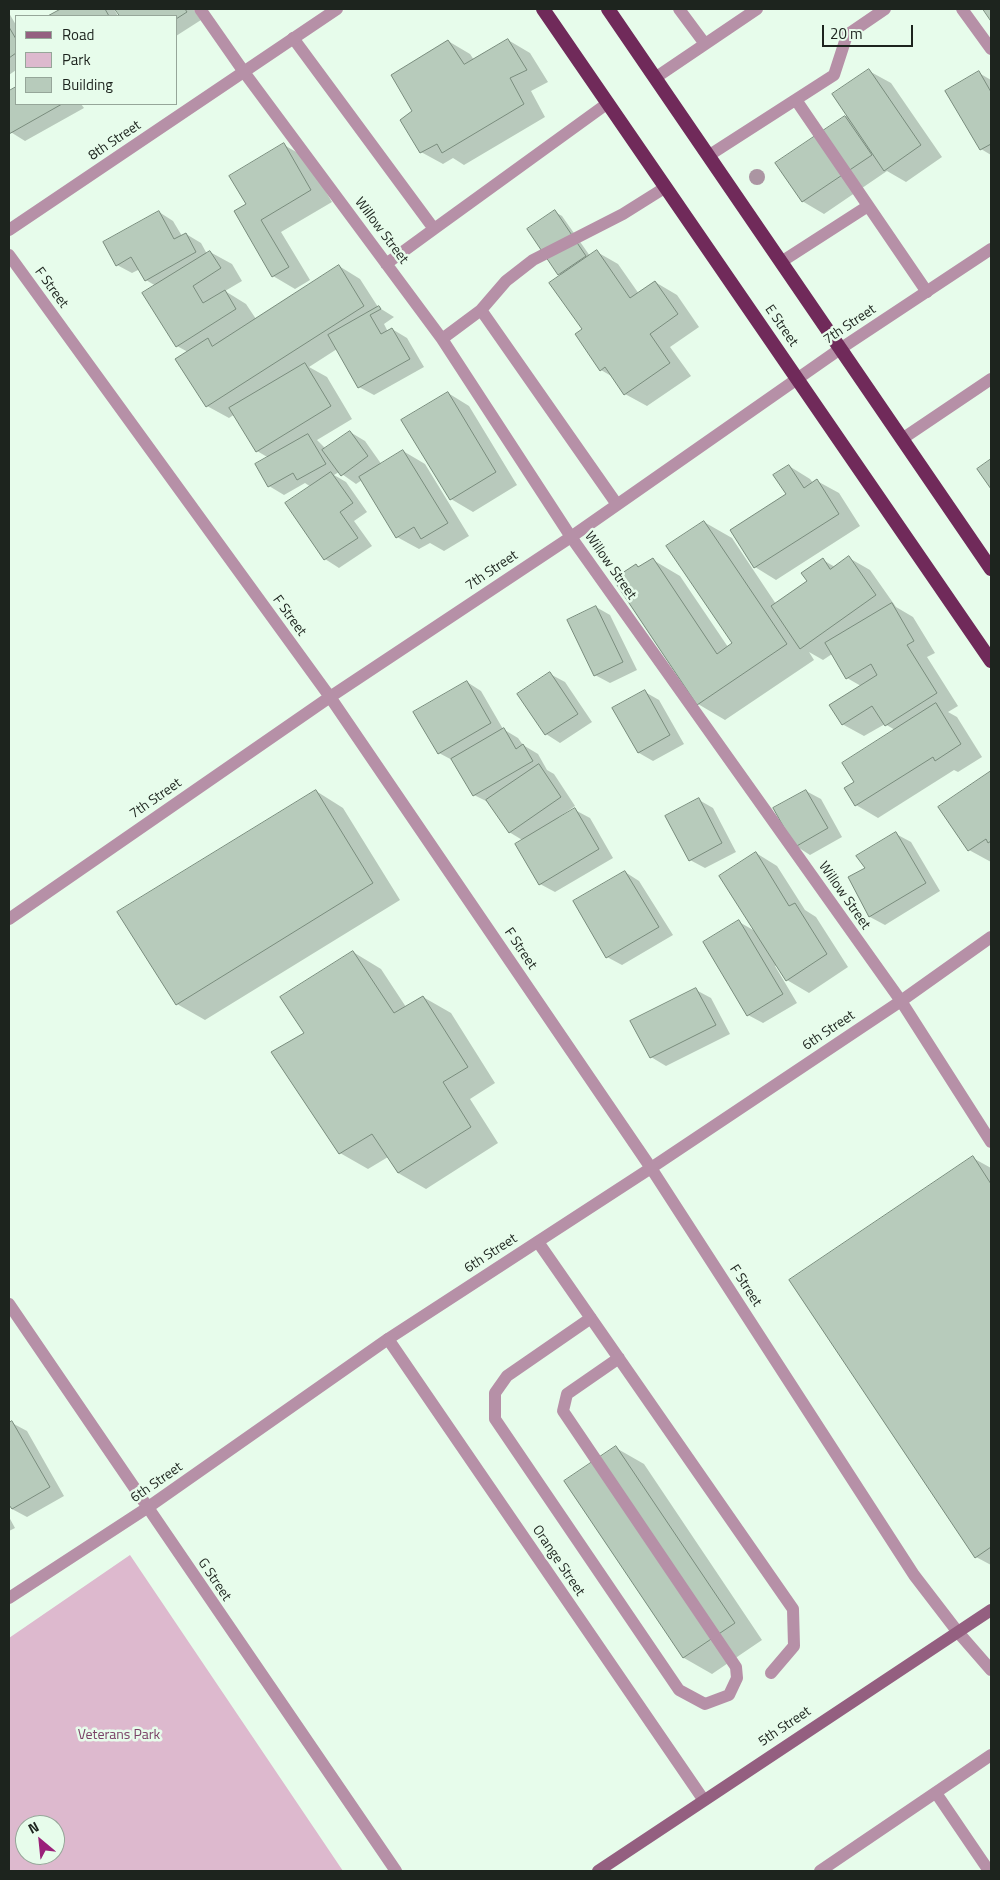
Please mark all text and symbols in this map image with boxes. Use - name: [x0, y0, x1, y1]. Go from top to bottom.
- legend: [15, 15, 178, 105]
- scale bar: [825, 15, 916, 47]
- text: 20 m: [830, 22, 863, 45]
- text: Road: [62, 23, 94, 46]
- text: Park: [62, 48, 91, 71]
- text: Building: [62, 73, 113, 96]
- street label: 8th Street: [86, 117, 144, 165]
- street label: Willow Street: [350, 194, 412, 268]
- street label: F Street: [31, 264, 71, 312]
- street label: 7th Street: [821, 301, 879, 349]
- street label: E Street: [761, 302, 801, 350]
- street label: Willow Street: [580, 529, 640, 603]
- street label: 7th Street: [463, 547, 521, 595]
- street label: F Street: [269, 592, 309, 640]
- street label: 7th Street: [127, 775, 185, 823]
- street label: Willow Street: [814, 859, 874, 933]
- street label: F Street: [500, 925, 540, 973]
- street label: 6th Street: [800, 1007, 858, 1055]
- street label: 6th Street: [461, 1231, 521, 1277]
- street label: F Street: [725, 1262, 765, 1310]
- street label: 6th Street: [128, 1459, 186, 1507]
- street label: Orange Street: [528, 1522, 588, 1600]
- street label: G Street: [194, 1555, 234, 1605]
- street label: 5th Street: [756, 1703, 814, 1751]
- park label: Veterans Park: [78, 1728, 160, 1744]
- north arrow: [15, 1815, 65, 1865]
- text: N: [24, 1816, 42, 1839]

